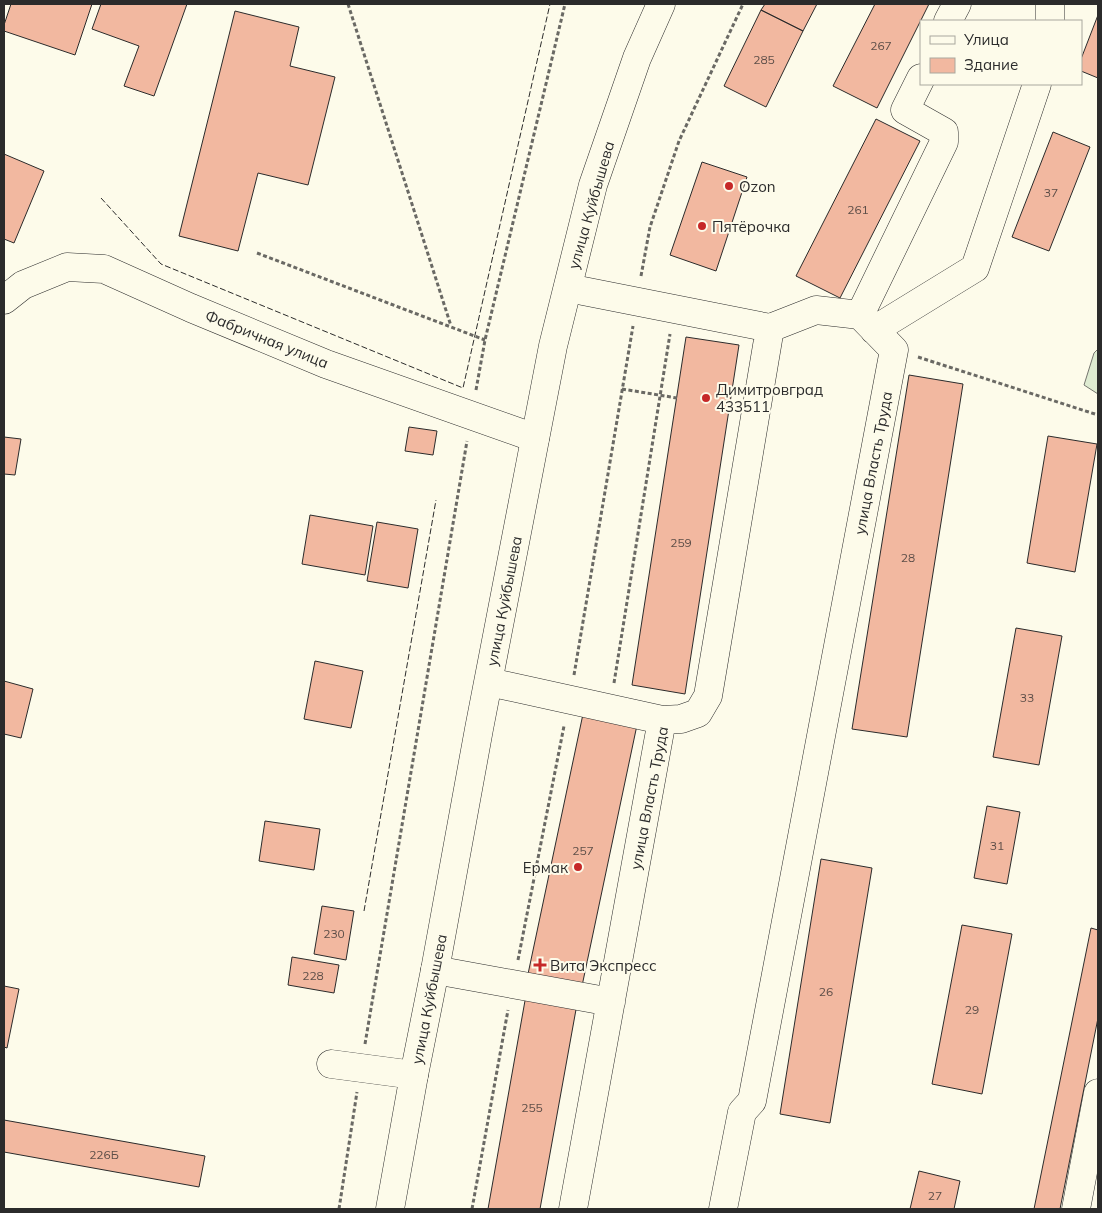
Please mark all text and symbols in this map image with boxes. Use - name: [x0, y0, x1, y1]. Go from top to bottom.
- legend: [920, 20, 1082, 85]
- text: Улица: [963, 30, 1009, 49]
- house number: 267: [870, 38, 892, 53]
- house number: 285: [753, 52, 775, 67]
- text: Здание: [964, 55, 1018, 74]
- street label: улица Куйбышева: [564, 139, 618, 271]
- place label: Ozon: [739, 177, 776, 196]
- marker: Ozon: [723, 180, 735, 192]
- house number: 37: [1044, 185, 1058, 200]
- house number: 261: [847, 202, 869, 217]
- place label: Пятёрочка: [712, 217, 790, 236]
- marker: Пятёрочка: [696, 220, 708, 232]
- street label: Фабричная улица: [203, 306, 331, 372]
- place label: Димитровград 433511: [716, 380, 823, 416]
- street label: улица Власть Труда: [850, 390, 896, 536]
- marker: Димитровград 433511: [700, 392, 712, 404]
- street label: улица Куйбышева: [482, 534, 526, 668]
- house number: 259: [670, 535, 692, 550]
- house number: 28: [901, 550, 915, 565]
- house number: 33: [1020, 690, 1034, 705]
- street label: улица Власть Труда: [626, 725, 672, 871]
- house number: 31: [990, 838, 1004, 853]
- house number: 257: [572, 843, 594, 858]
- place label: Ермак: [523, 858, 569, 877]
- marker: Ермак: [572, 861, 584, 873]
- house number: 230: [323, 926, 345, 941]
- street label: улица Куйбышева: [407, 932, 451, 1066]
- place label: Вита Экспресс: [550, 956, 657, 975]
- marker: Вита Экспресс: [534, 959, 546, 971]
- house number: 228: [302, 968, 324, 983]
- house number: 26: [819, 984, 833, 999]
- house number: 29: [965, 1002, 979, 1017]
- house number: 255: [521, 1100, 543, 1115]
- house number: 226Б: [89, 1147, 119, 1162]
- house number: 27: [928, 1188, 942, 1203]

